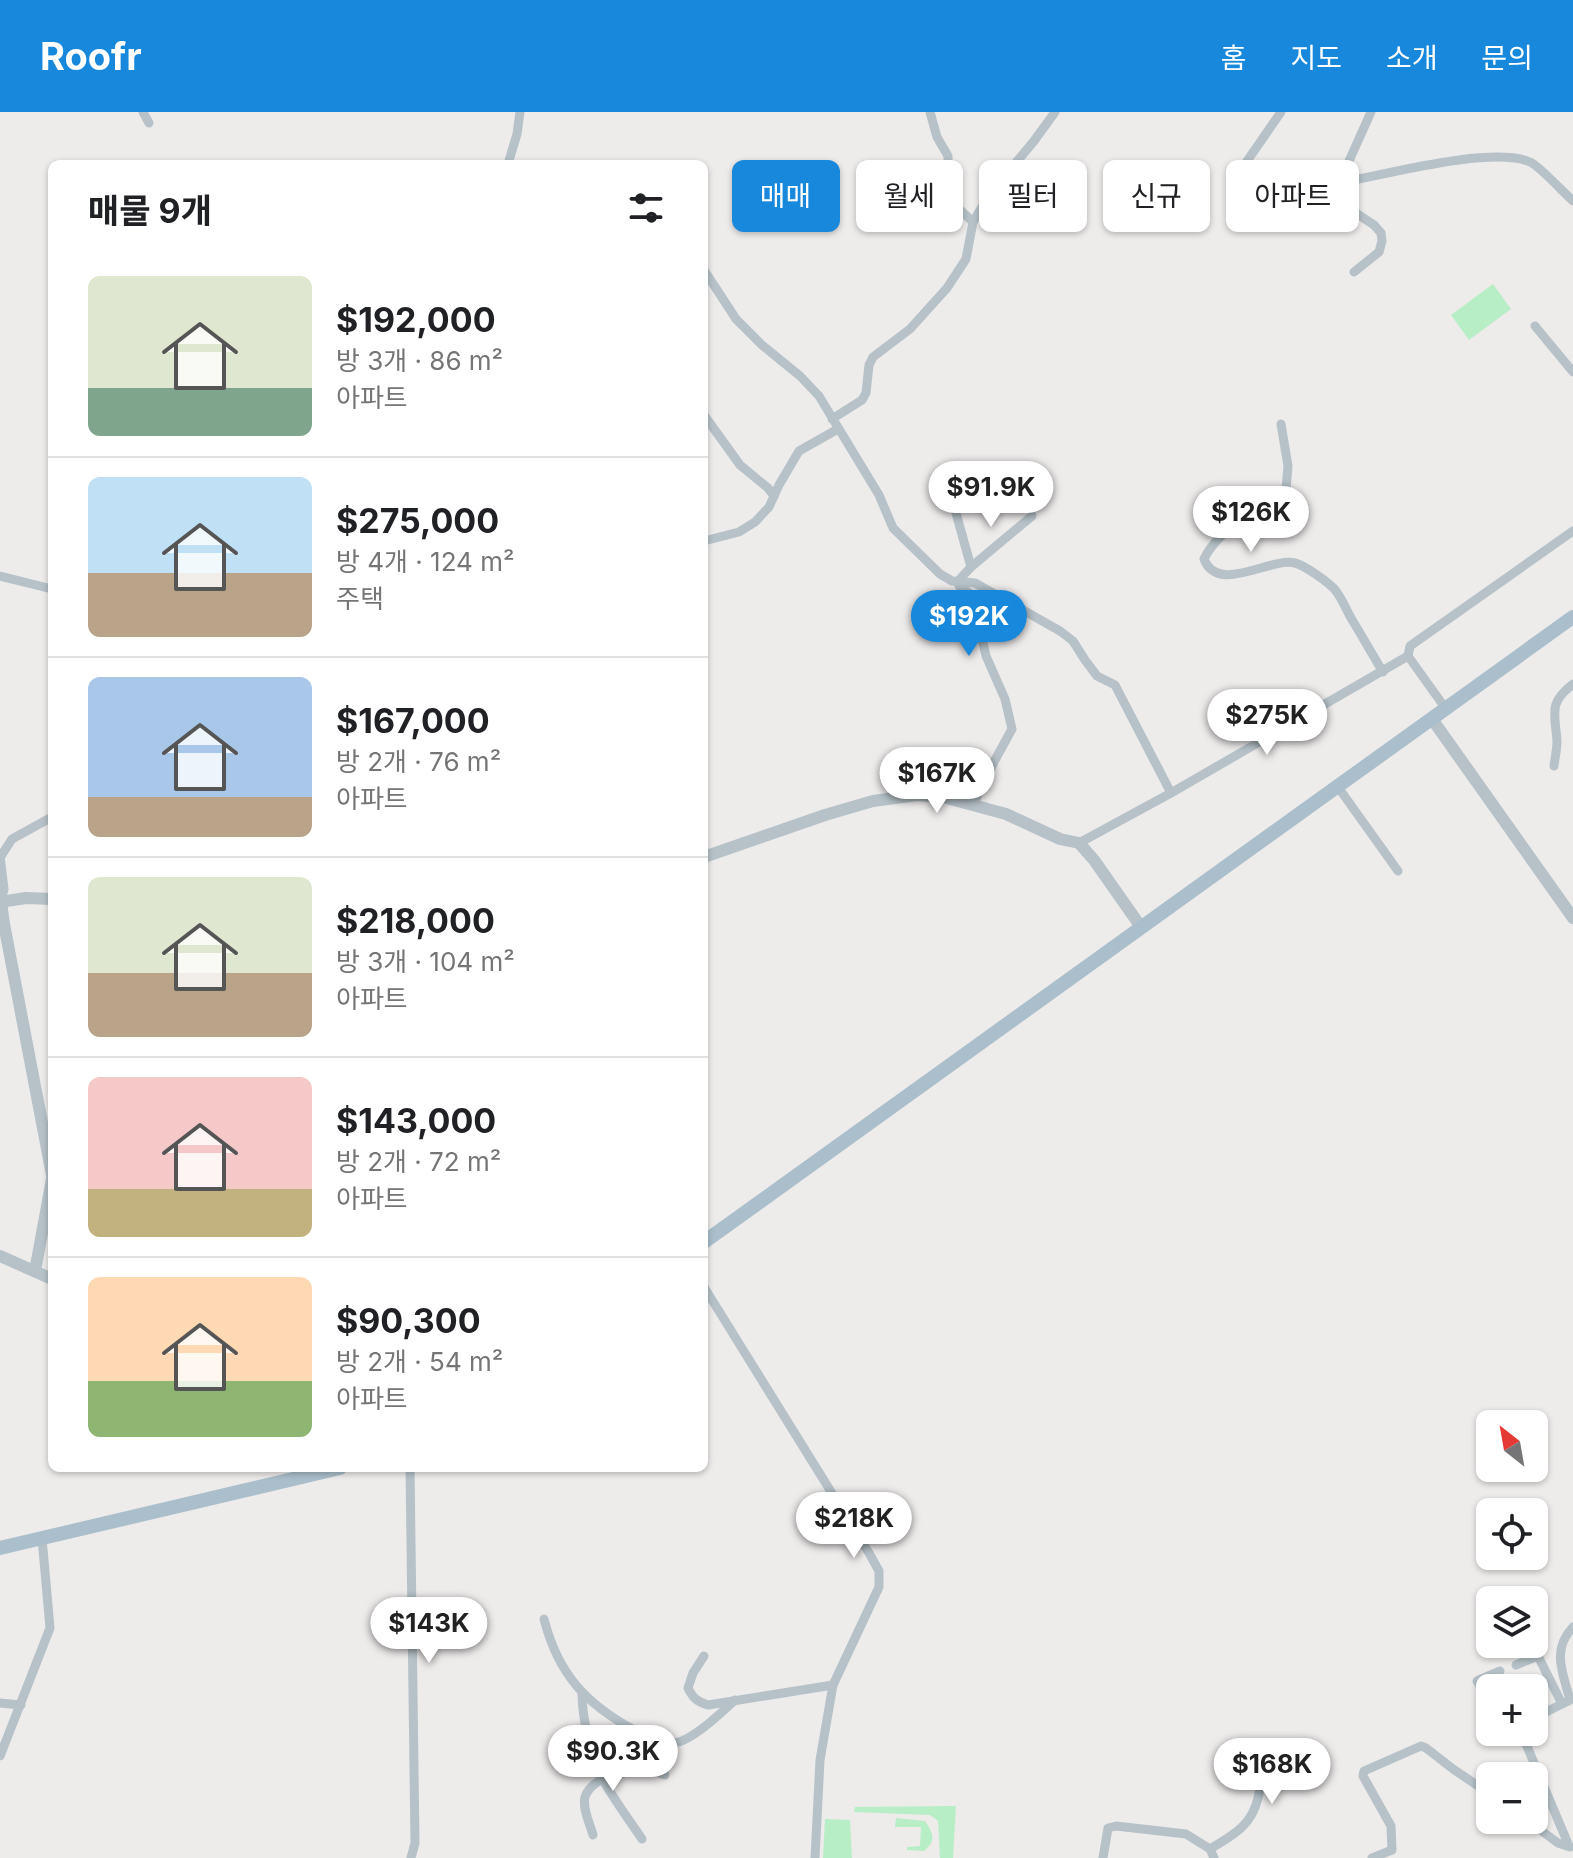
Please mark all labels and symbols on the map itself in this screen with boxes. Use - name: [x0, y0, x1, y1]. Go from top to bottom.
- pin: $91.9K: [926, 461, 1056, 529]
- pin: $126K: [1195, 486, 1307, 554]
- pin: $192K: [913, 590, 1025, 658]
- pin: $275K: [1211, 689, 1323, 757]
- pin: $167K: [881, 747, 993, 815]
- north arrow: [1476, 1410, 1548, 1482]
- pin: $218K: [798, 1492, 910, 1560]
- pin: $143K: [373, 1597, 485, 1665]
- pin: $90.3K: [548, 1725, 678, 1793]
- pin: $168K: [1216, 1738, 1328, 1806]

